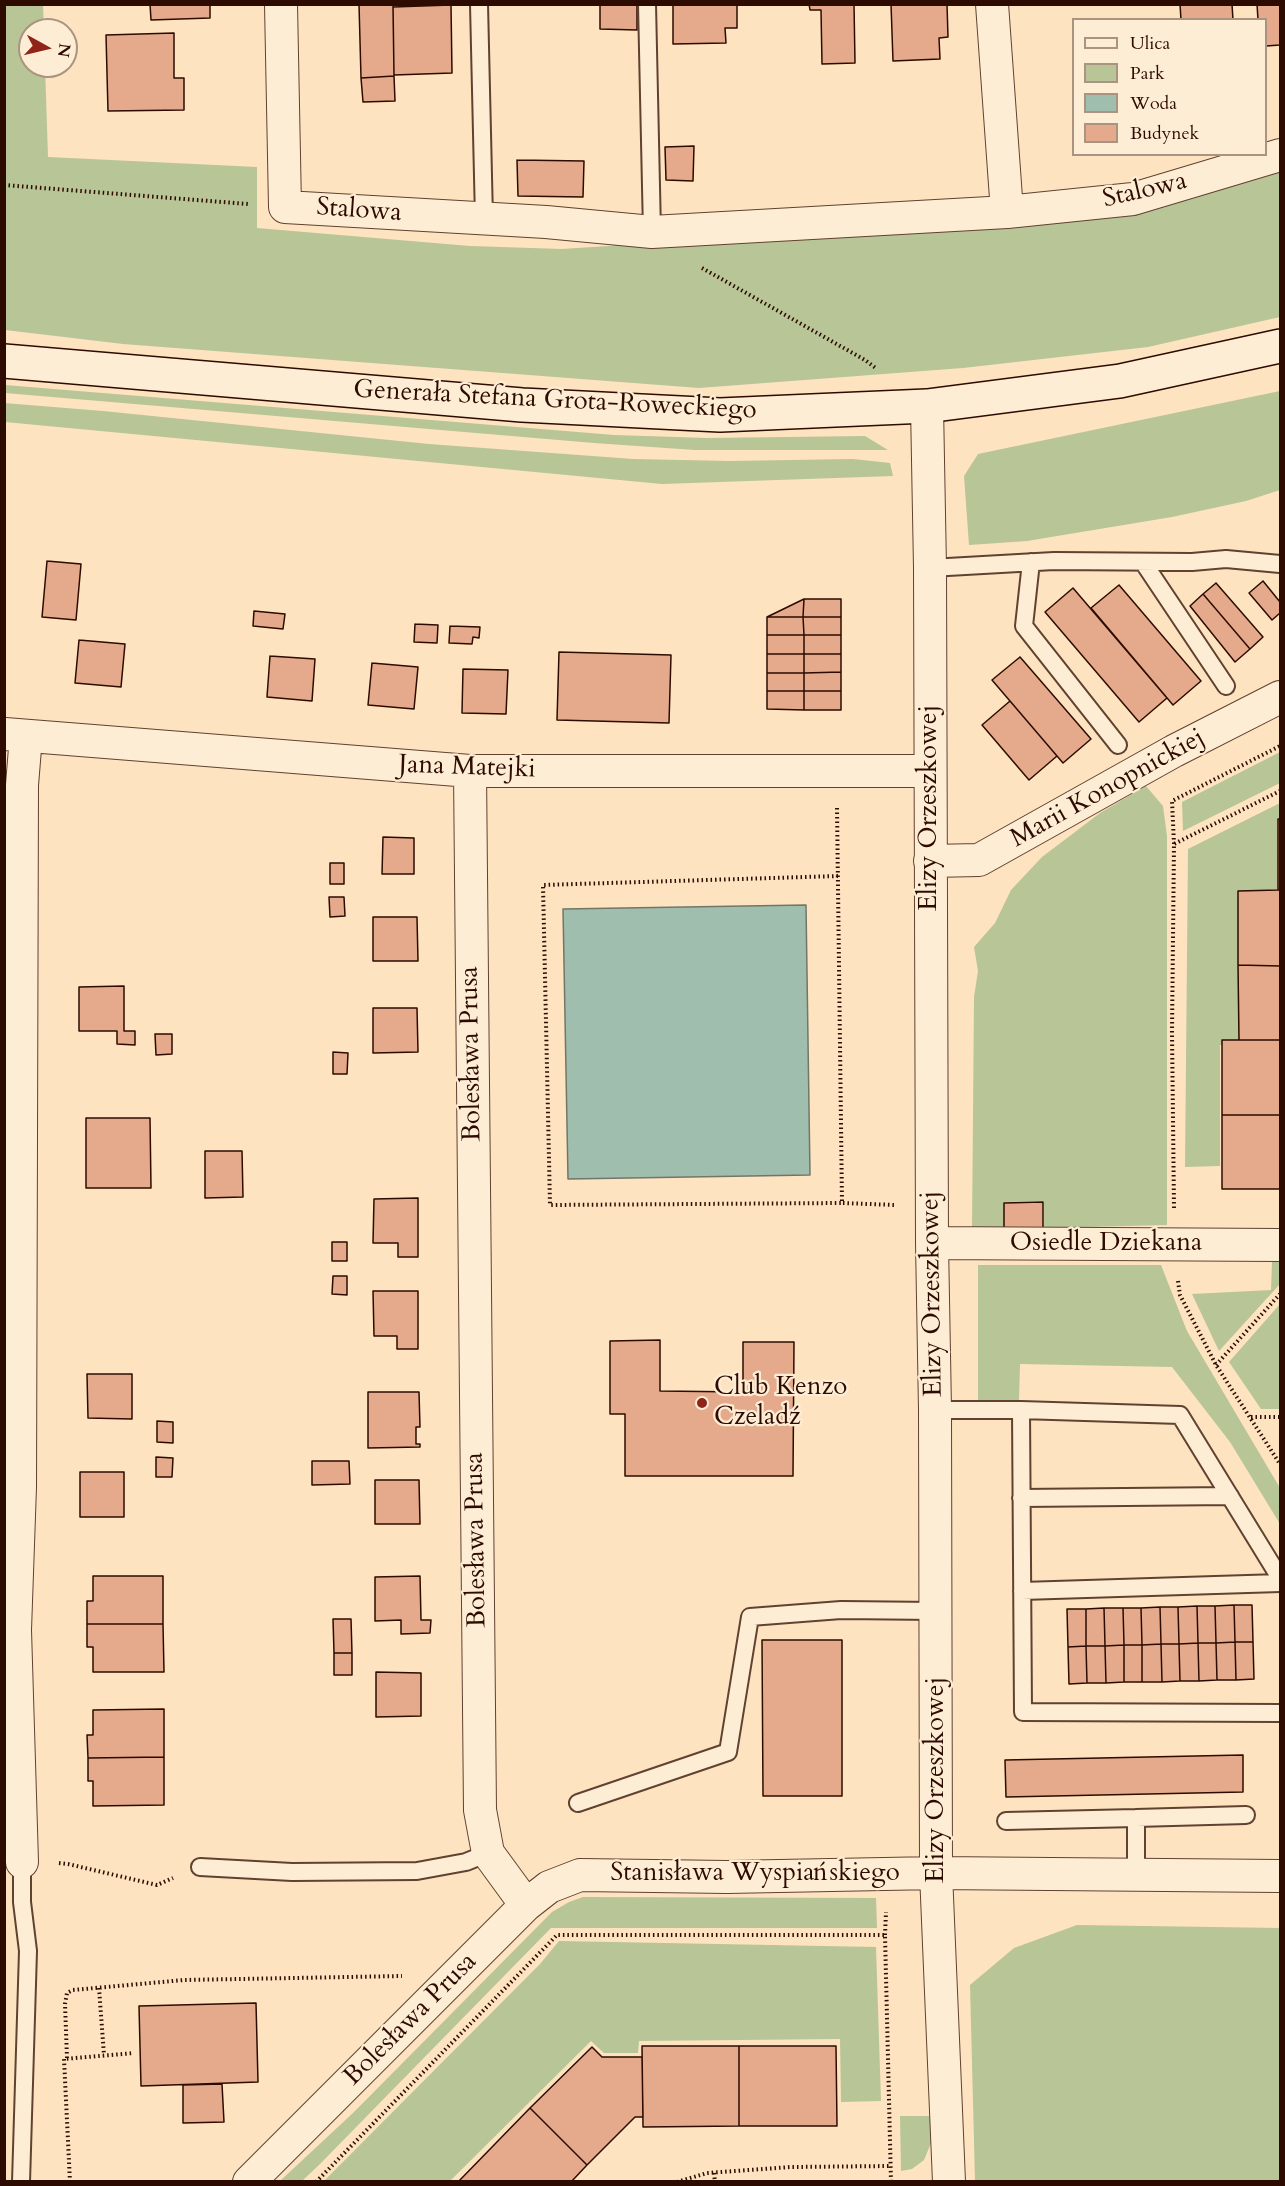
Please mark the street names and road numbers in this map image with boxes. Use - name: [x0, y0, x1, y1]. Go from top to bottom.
- street label: Stalowa: [1100, 166, 1190, 216]
- street label: Stalowa: [315, 192, 403, 230]
- street label: Generała Stefana Grota-Roweckiego: [353, 375, 757, 427]
- street label: Elizy Orzeszkowej: [914, 705, 946, 911]
- street label: Marii Konopnickiej: [1005, 723, 1211, 855]
- street label: Jana Matejki: [398, 750, 536, 786]
- street label: Bolesława Prusa: [455, 966, 489, 1142]
- street label: Elizy Orzeszkowej: [916, 1191, 950, 1397]
- street label: Osiedle Dziekana: [1010, 1228, 1202, 1260]
- street label: Bolesława Prusa: [460, 1452, 494, 1628]
- street label: Elizy Orzeszkowej: [921, 1677, 953, 1883]
- street label: Stanisława Wyspiańskiego: [610, 1858, 900, 1890]
- street label: Bolesława Prusa: [338, 1947, 484, 2093]

